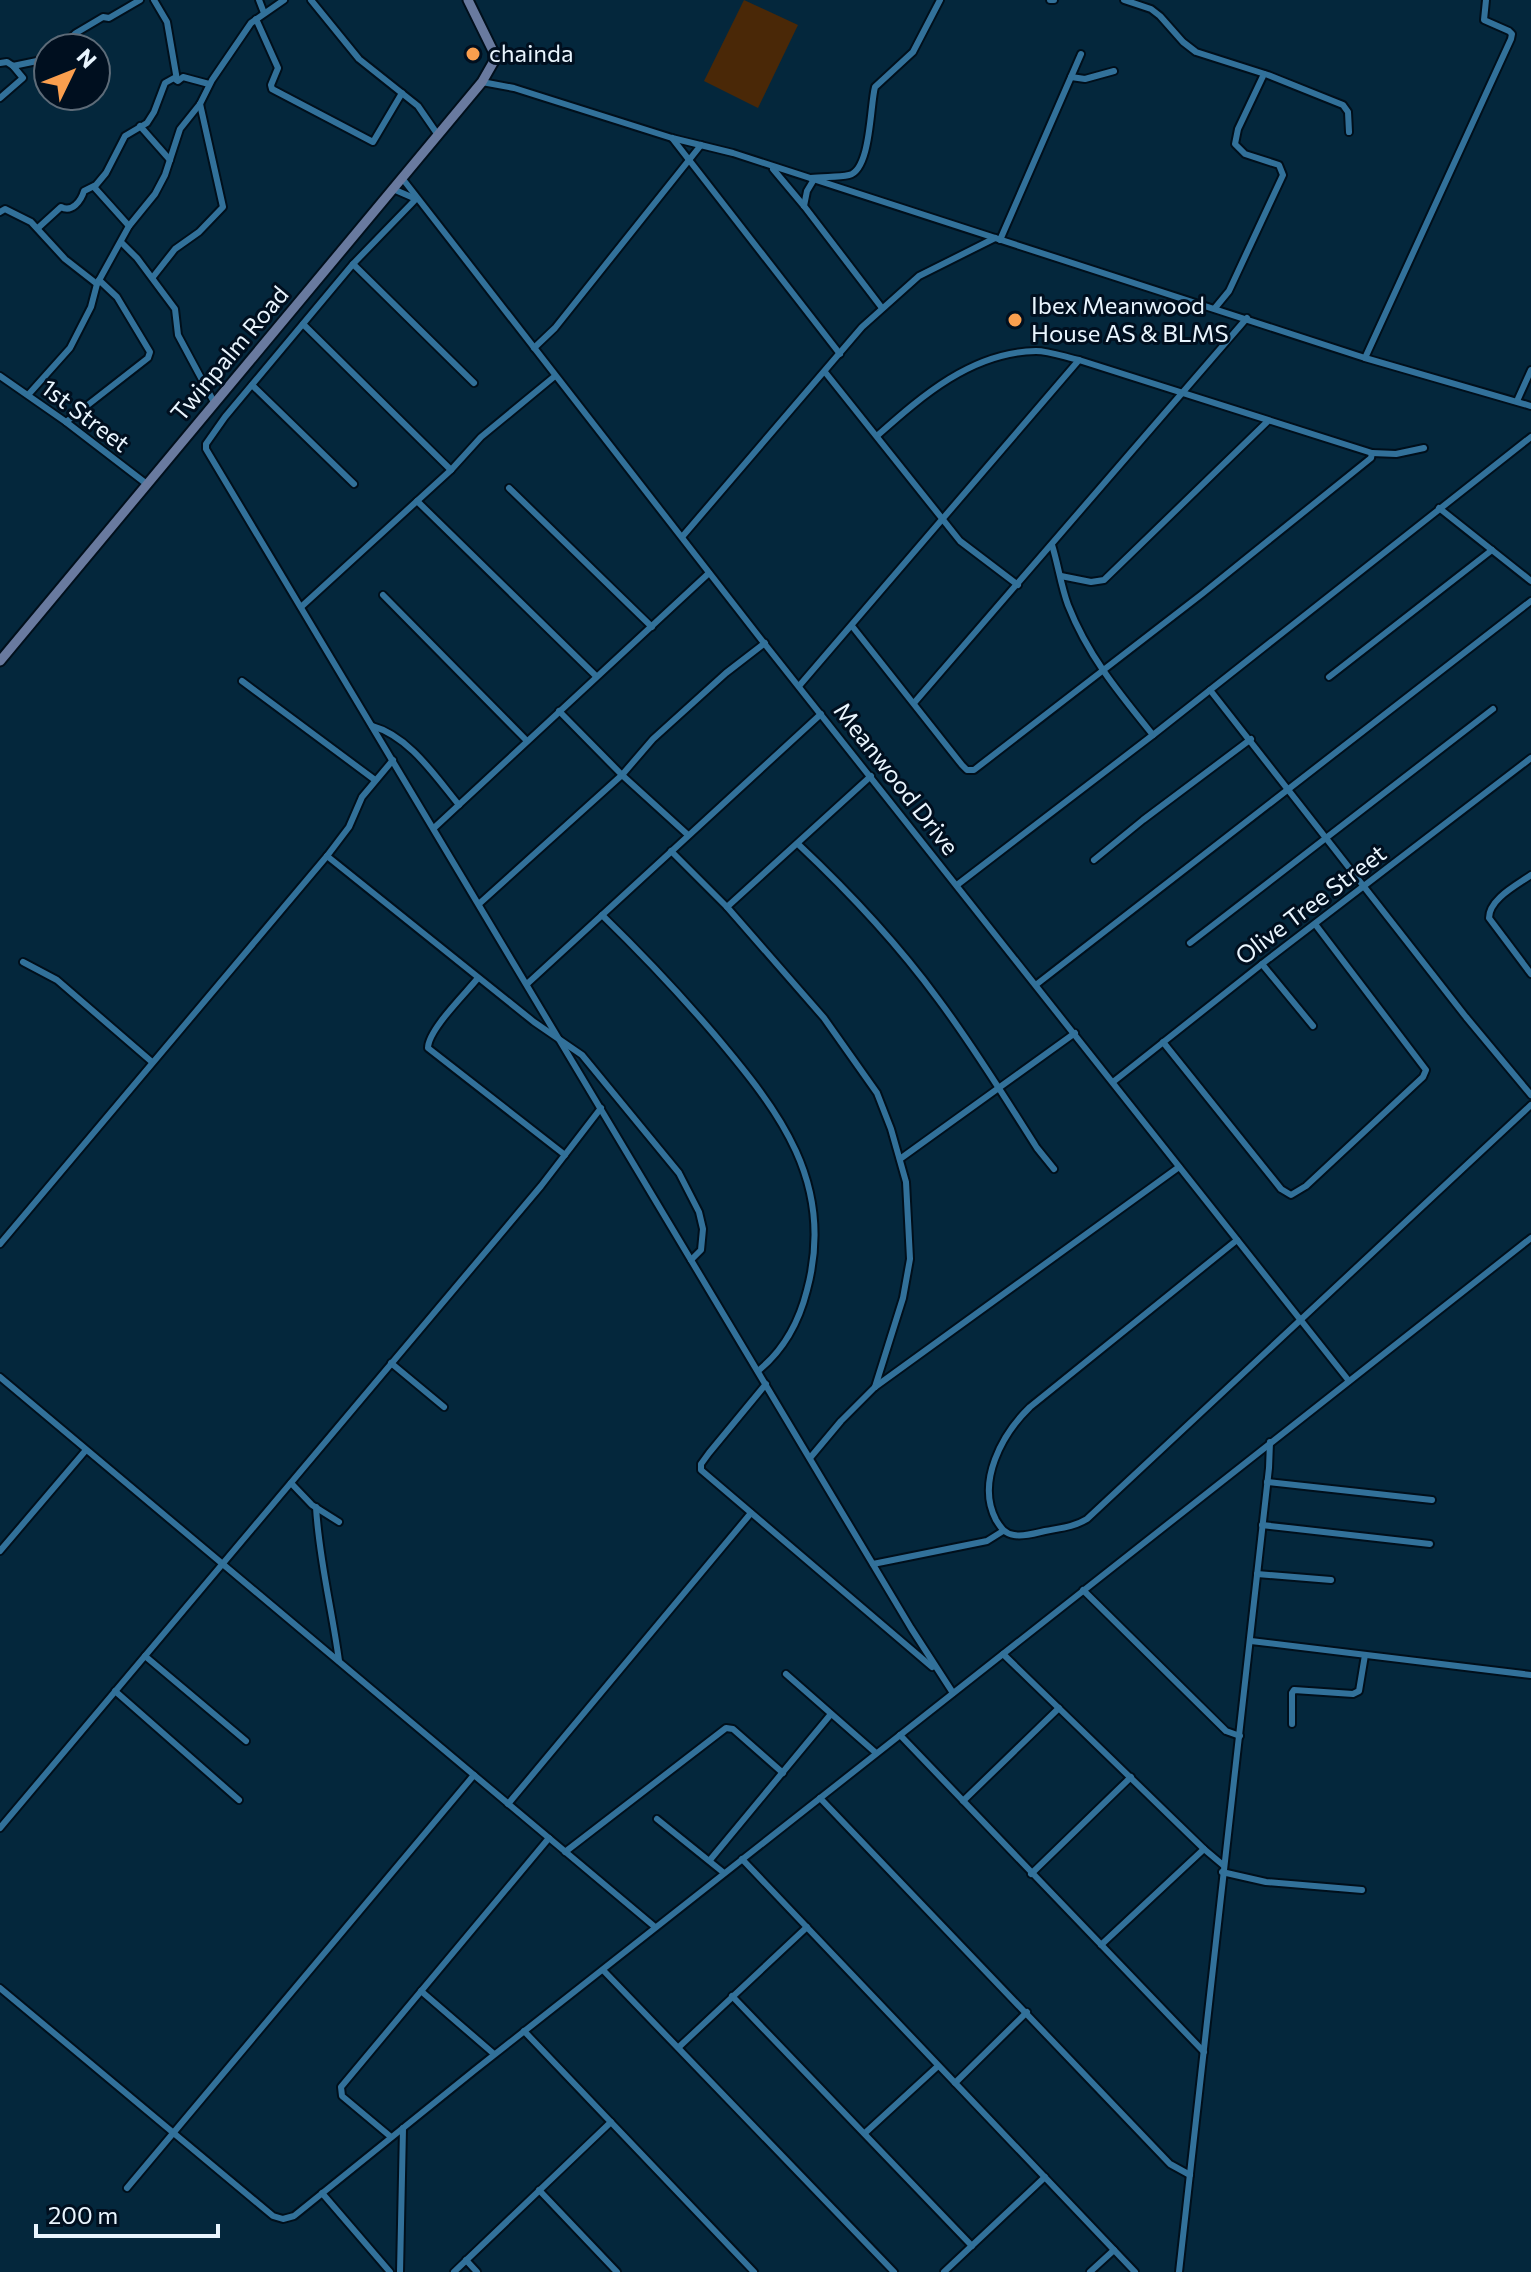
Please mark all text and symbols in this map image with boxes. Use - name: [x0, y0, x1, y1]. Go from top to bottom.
- north arrow: [32, 32, 112, 112]
- place label: chainda: [489, 38, 574, 67]
- text: N: [71, 43, 102, 73]
- marker: chainda: [464, 45, 482, 63]
- street label: Twinpalm Road: [164, 280, 294, 426]
- place label: Ibex Meanwood House AS & BLMS: [1031, 290, 1229, 347]
- marker: Ibex Meanwood House AS & BLMS: [1006, 311, 1024, 329]
- street label: 1st Street: [36, 372, 136, 458]
- street label: Meanwood Drive: [829, 696, 966, 860]
- street label: Olive Tree Street: [1229, 838, 1391, 970]
- scale bar: [36, 2188, 218, 2238]
- text: 200 m: [48, 2200, 118, 2229]

